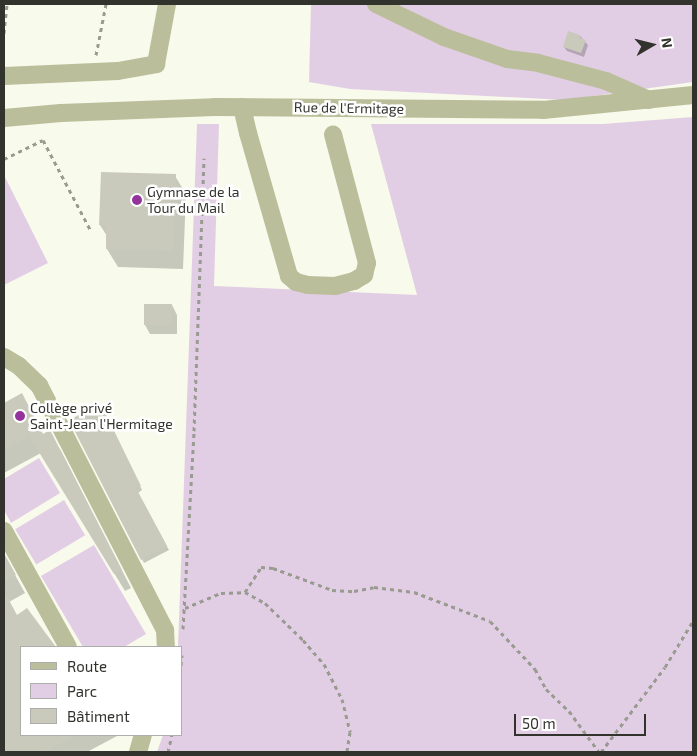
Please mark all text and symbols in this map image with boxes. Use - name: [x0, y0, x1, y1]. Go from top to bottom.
- north arrow: [627, 20, 677, 70]
- text: N: [658, 37, 676, 49]
- street label: Rue de l'Ermitage: [294, 99, 404, 117]
- place label: Gymnase de la Tour du Mail: [147, 184, 240, 216]
- marker: Gymnase de la Tour du Mail: [131, 194, 143, 206]
- place label: Collège privé Saint-Jean l'Hermitage: [30, 400, 173, 432]
- marker: Collège privé Saint-Jean l'Hermitage: [14, 410, 26, 422]
- legend: [20, 646, 182, 736]
- text: Route: [67, 657, 107, 675]
- text: Parc: [67, 682, 97, 700]
- scale bar: [517, 704, 650, 736]
- text: Bâtiment: [67, 707, 130, 725]
- text: 50 m: [522, 714, 556, 732]

